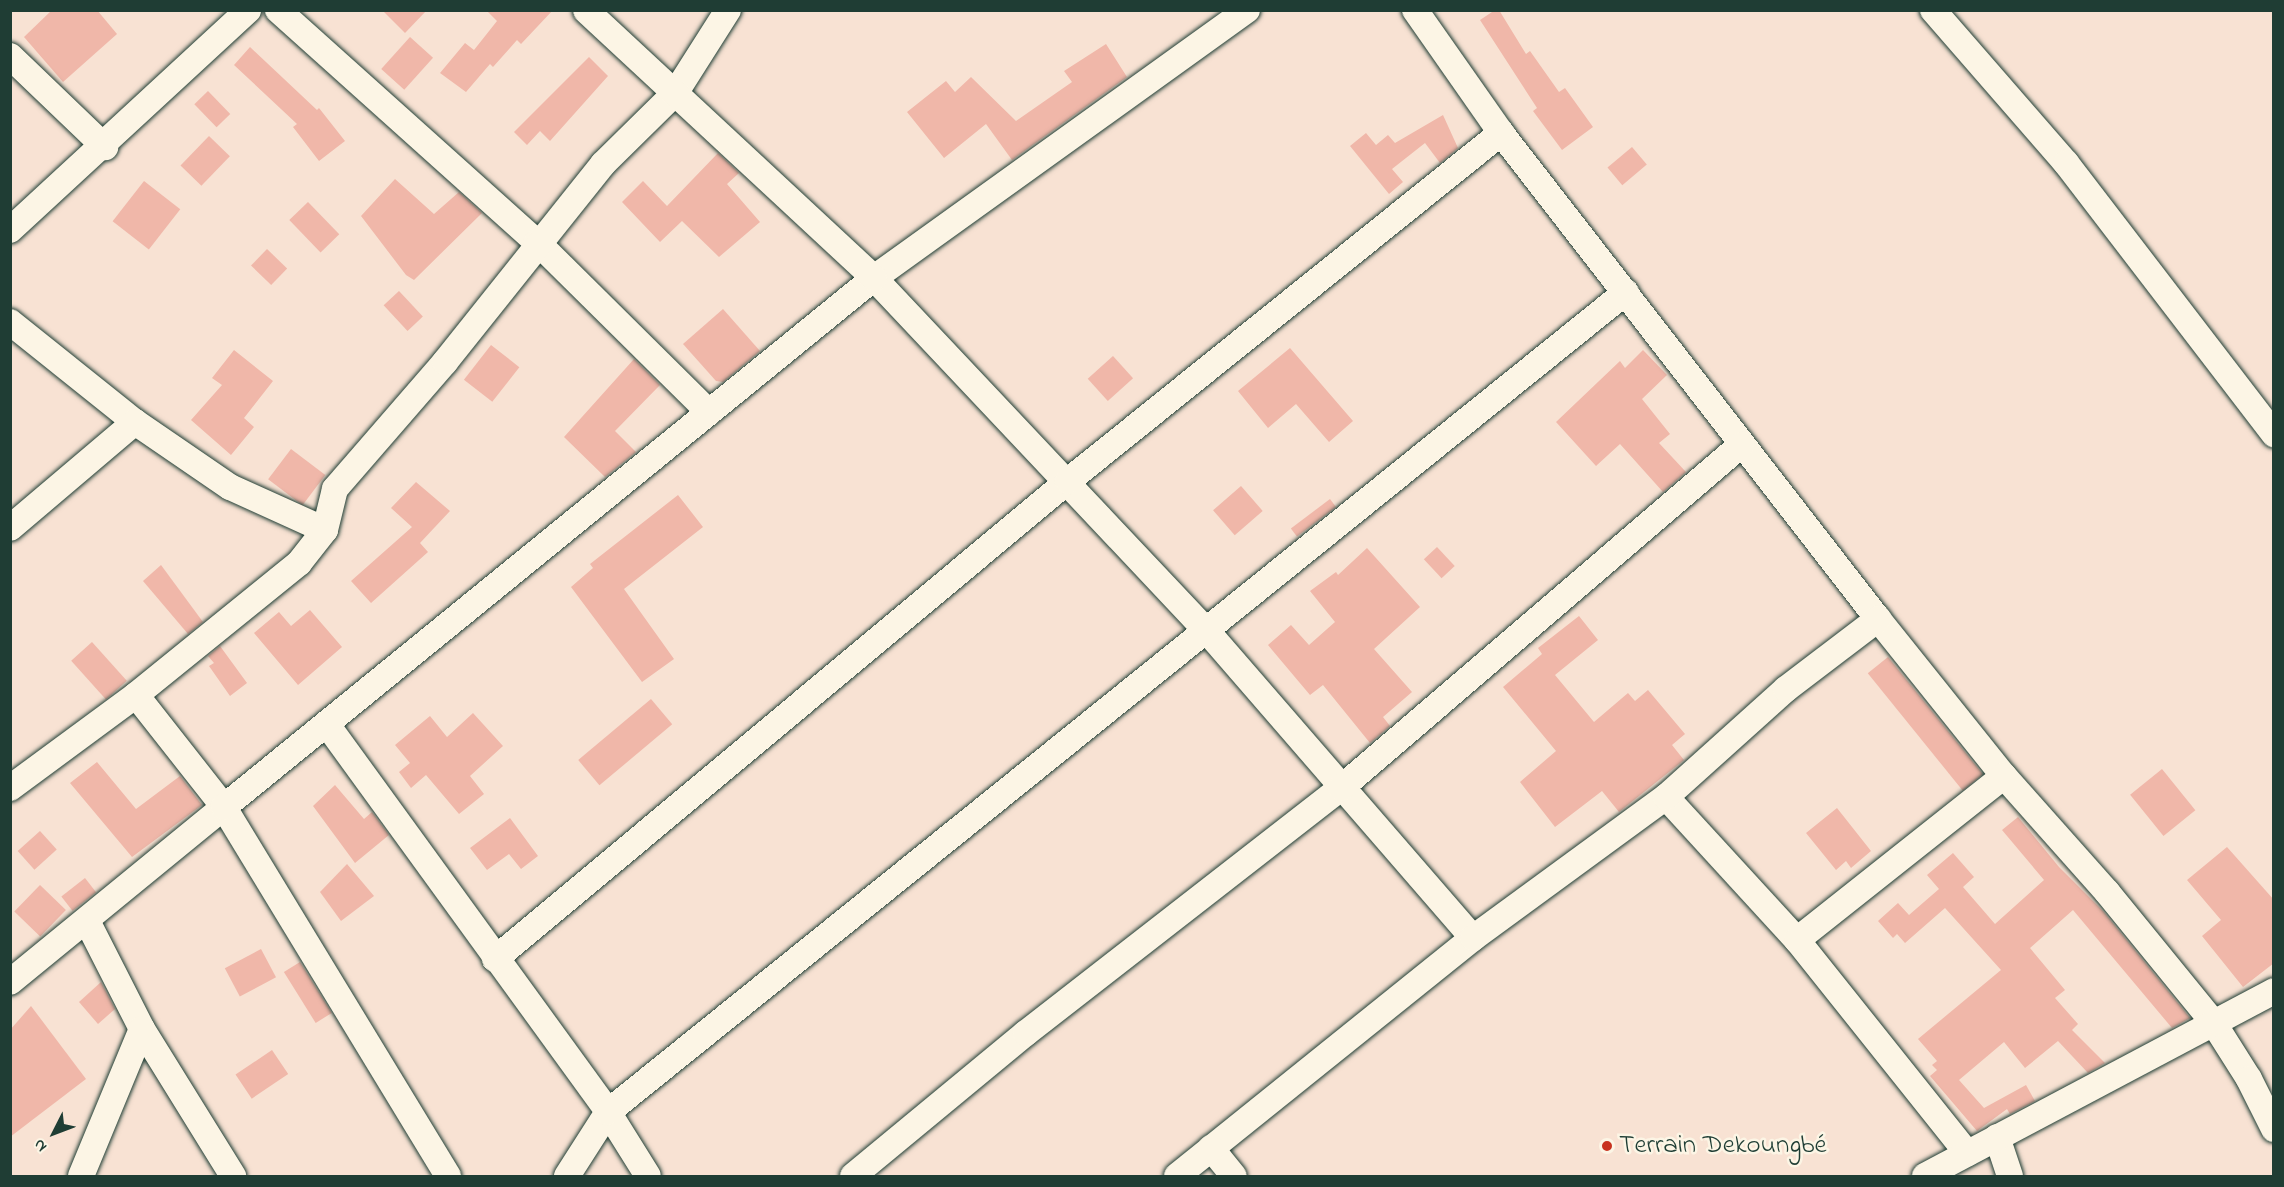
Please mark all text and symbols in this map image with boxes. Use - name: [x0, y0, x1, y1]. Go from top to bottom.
- north arrow: [24, 1103, 84, 1163]
- place label: Terrain Dekoungbé: [1619, 1130, 1827, 1162]
- text: N: [28, 1133, 53, 1157]
- marker: Terrain Dekoungbé: [1600, 1139, 1614, 1153]

